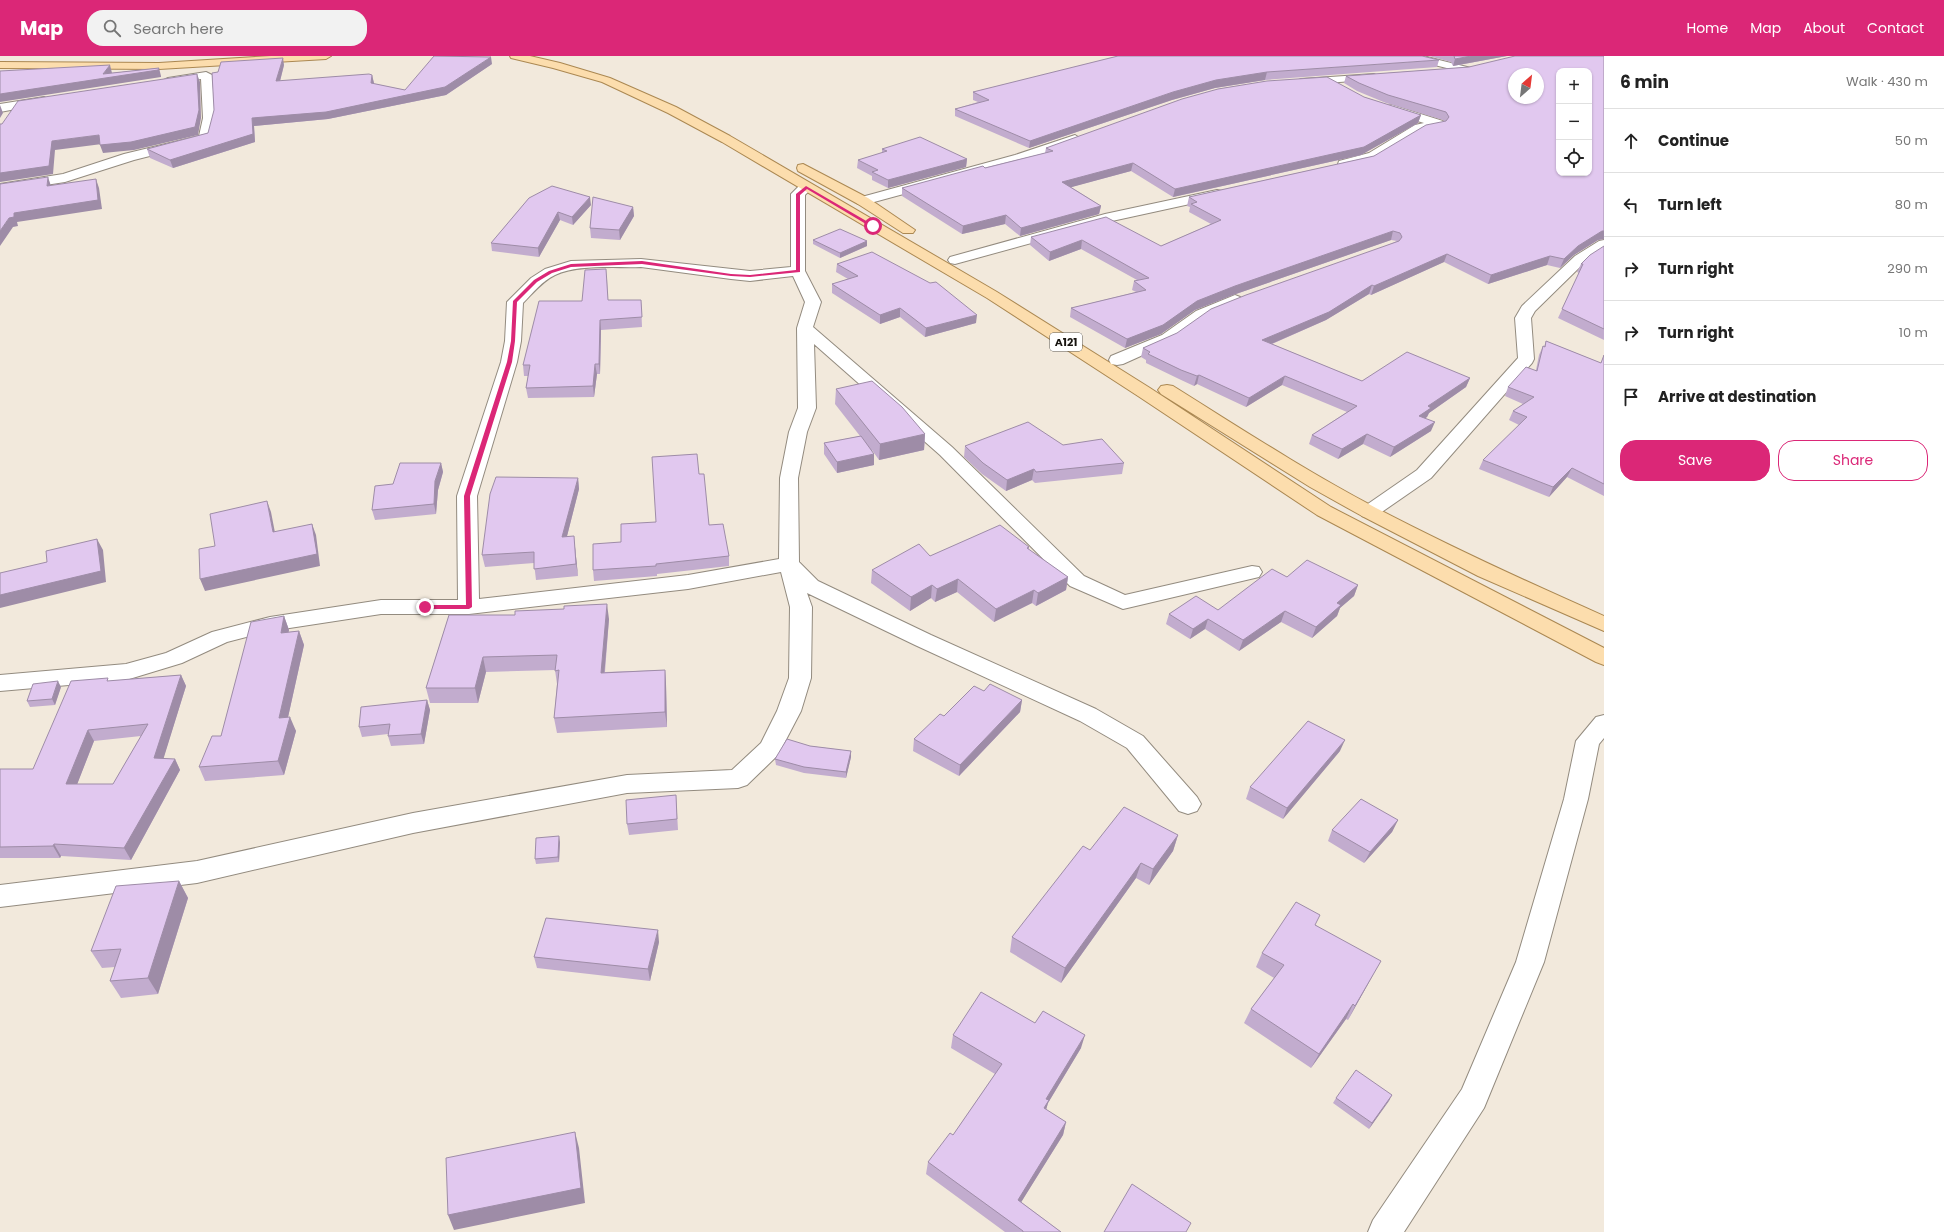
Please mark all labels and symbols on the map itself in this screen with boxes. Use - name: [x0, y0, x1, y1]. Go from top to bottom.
- north arrow: [1508, 68, 1544, 104]
- route start: [864, 217, 882, 235]
- road number: A121: [1050, 333, 1082, 351]
- route end: [416, 598, 434, 616]

